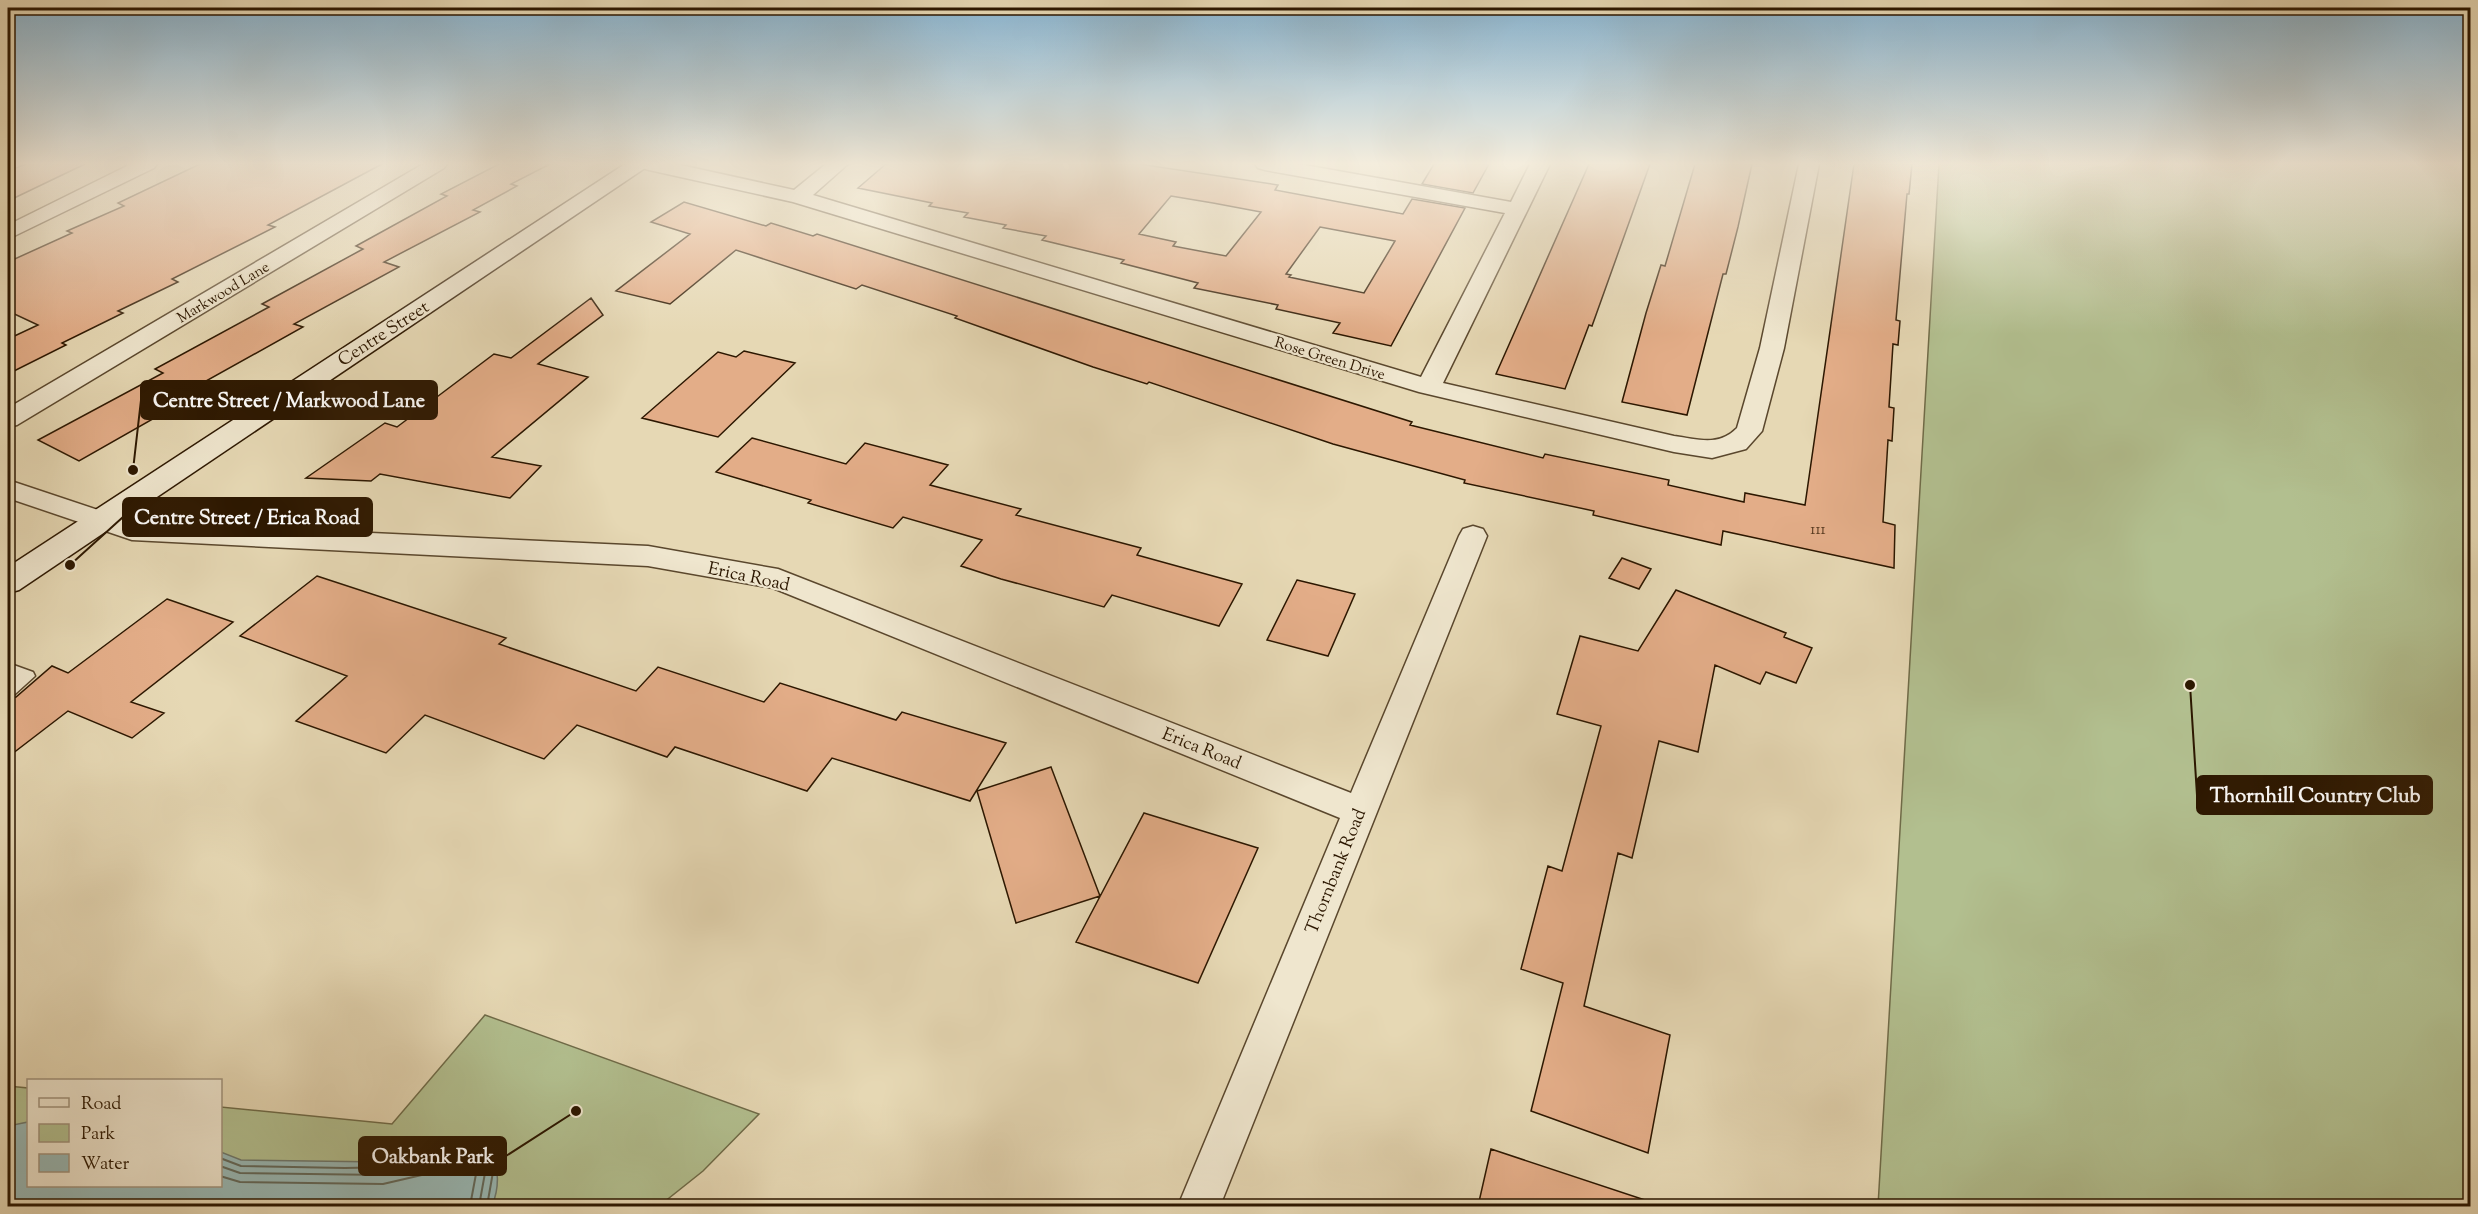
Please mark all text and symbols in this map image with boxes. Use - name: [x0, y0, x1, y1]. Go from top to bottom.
- street label: Markwood Lane: [174, 257, 274, 329]
- street label: Centre Street: [333, 295, 435, 374]
- street label: Rose Green Drive: [1272, 333, 1387, 386]
- callout: Centre Street / Markwood Lane: [141, 381, 437, 419]
- text: Centre Street / Markwood Lane: [153, 388, 425, 417]
- callout: Centre Street / Erica Road: [123, 498, 372, 536]
- text: Centre Street / Erica Road: [134, 505, 360, 534]
- house number: 111: [1810, 520, 1826, 541]
- street label: Erica Road: [705, 557, 792, 599]
- street label: Erica Road: [1158, 722, 1245, 778]
- callout: Thornhill Country Club: [2197, 776, 2432, 814]
- text: Thornhill Country Club: [2210, 783, 2420, 812]
- street label: Thornbank Road: [1300, 805, 1374, 938]
- legend: [27, 1079, 222, 1187]
- text: Road: [81, 1092, 121, 1118]
- text: Park: [81, 1122, 116, 1148]
- callout: Oakbank Park: [359, 1137, 506, 1175]
- text: Oakbank Park: [372, 1144, 494, 1173]
- text: Water: [81, 1152, 130, 1178]

